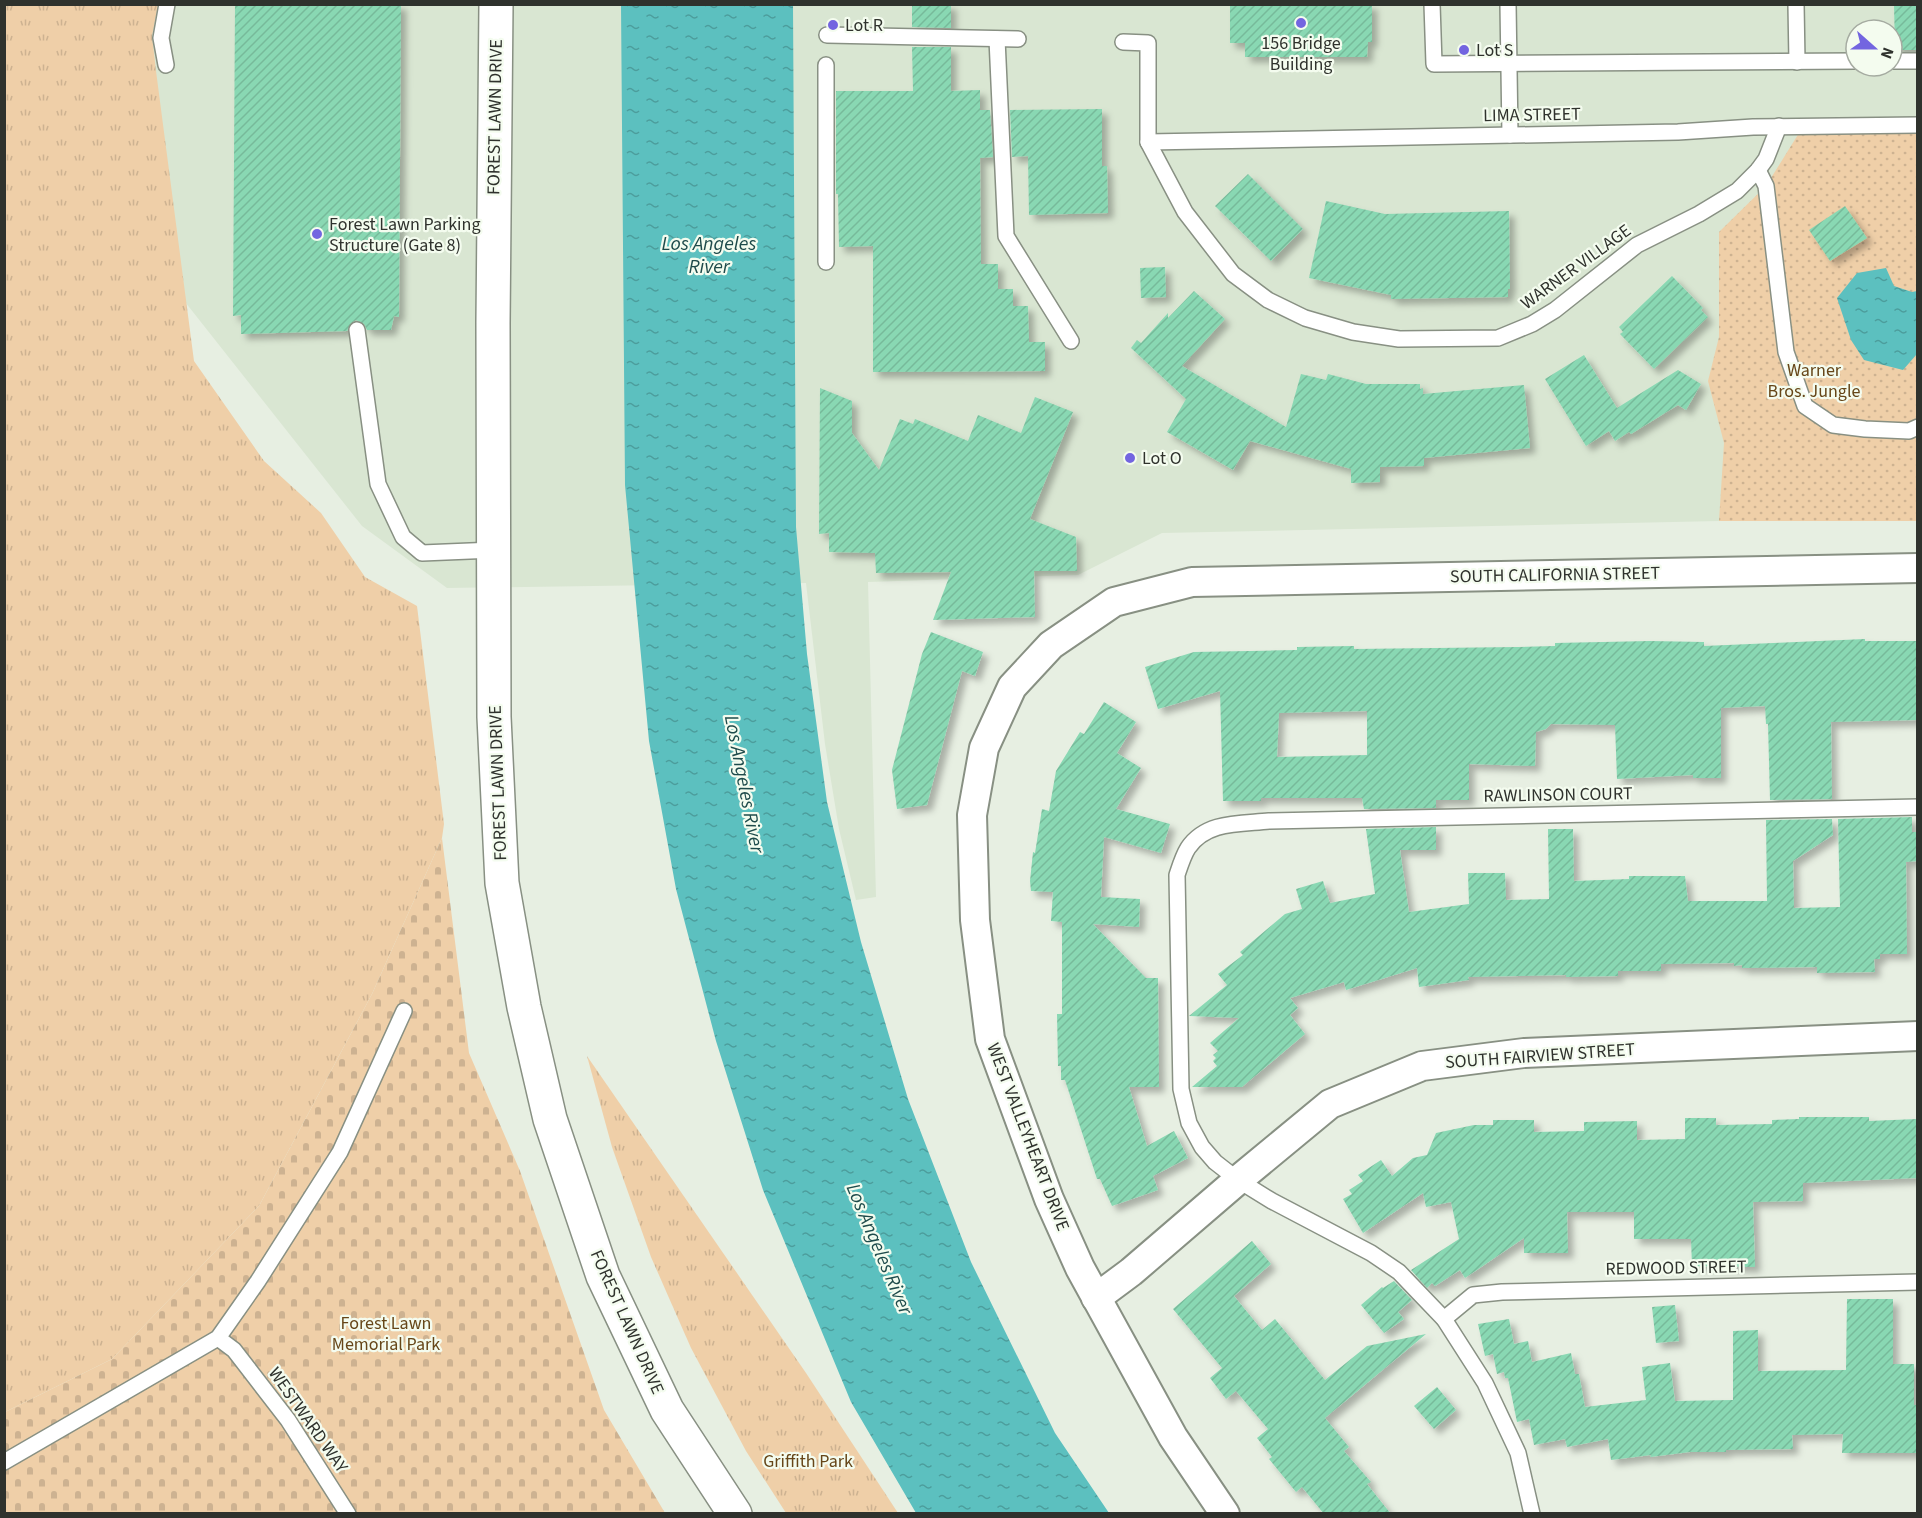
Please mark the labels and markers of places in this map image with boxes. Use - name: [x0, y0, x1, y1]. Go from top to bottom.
- place label: Lot R: [845, 13, 883, 38]
- marker: 156 Bridge Building: [1294, 16, 1308, 30]
- marker: Lot R: [826, 18, 840, 32]
- place label: 156 Bridge Building: [1261, 31, 1341, 77]
- place label: Lot S: [1476, 38, 1513, 63]
- marker: Lot S: [1457, 43, 1471, 57]
- place label: Forest Lawn Parking Structure (Gate 8): [329, 212, 480, 258]
- marker: Forest Lawn Parking Structure (Gate 8): [310, 227, 324, 241]
- place label: Lot O: [1142, 446, 1182, 471]
- marker: Lot O: [1123, 451, 1137, 465]

